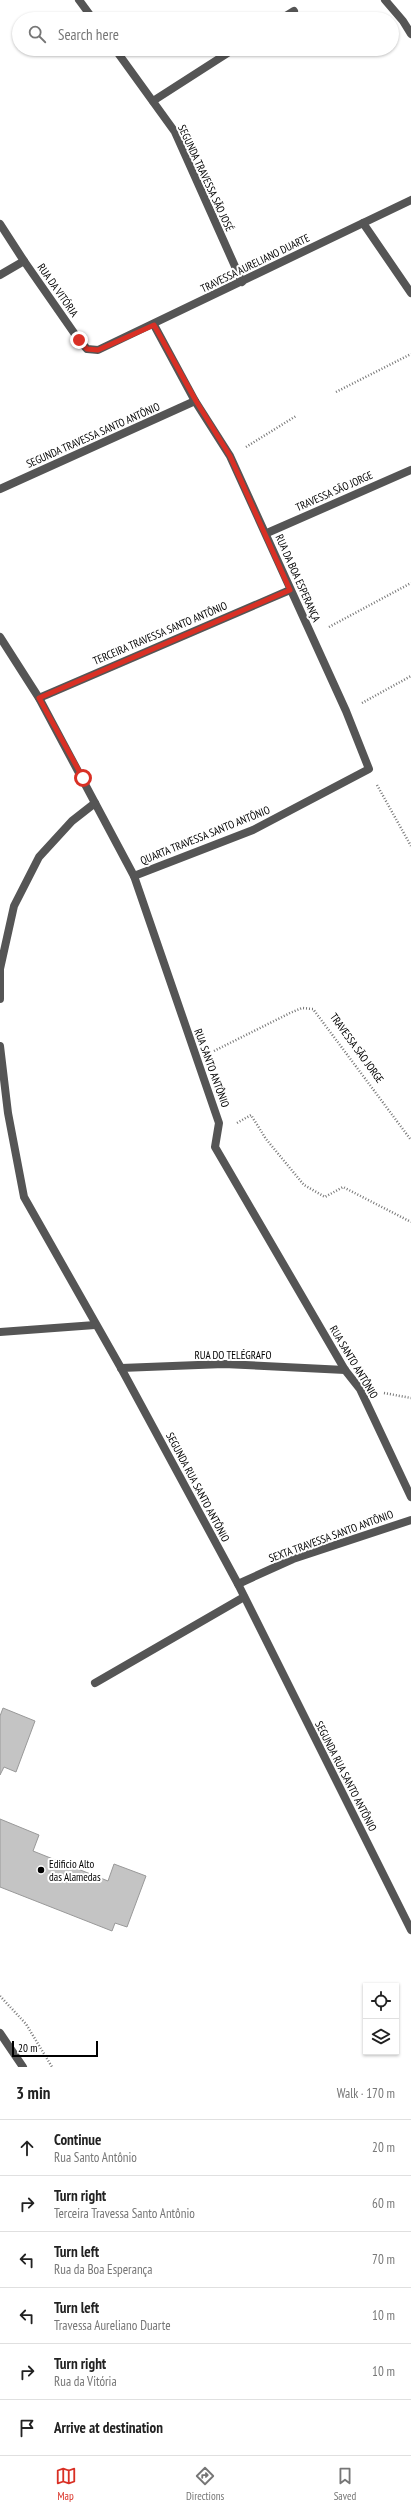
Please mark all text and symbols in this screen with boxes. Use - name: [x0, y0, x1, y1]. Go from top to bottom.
- search box: [12, 12, 399, 56]
- icon: search: [26, 23, 48, 45]
- text: Search here: [58, 25, 119, 44]
- street label: SEGUNDA TRAVESSA SÃO JOSÉ: [175, 122, 237, 234]
- street label: TRAVESSA AURELIANO DUARTE: [198, 230, 312, 295]
- street label: RUA DA VITÓRIA: [35, 261, 82, 320]
- route end: [70, 331, 88, 349]
- street label: SEGUNDA TRAVESSA SANTO ANTÔNIO: [24, 399, 162, 471]
- street label: TRAVESSA SÃO JORGE: [293, 468, 375, 514]
- street label: RUA DA BOA ESPERANÇA: [272, 532, 324, 625]
- street label: TERCEIRA TRAVESSA SANTO ANTÔNIO: [91, 598, 229, 668]
- route start: [74, 769, 92, 787]
- street label: QUARTA TRAVESSA SANTO ANTÔNIO: [138, 803, 272, 867]
- street label: TRAVESSA SÃO JORGE: [327, 1010, 387, 1086]
- street label: RUA SANTO ANTÔNIO: [191, 1027, 233, 1109]
- street label: RUA SANTO ANTÔNIO: [327, 1323, 381, 1401]
- street label: RUA DO TELÉGRAFO: [194, 1348, 272, 1362]
- street label: SEGUNDA RUA SANTO ANTÔNIO: [163, 1430, 233, 1544]
- street label: SEXTA TRAVESSA SANTO ANTÔNIO: [267, 1507, 395, 1565]
- street label: SEGUNDA RUA SANTO ANTÔNIO: [312, 1718, 380, 1834]
- place label: Edificio Alto das Alamedas: [49, 1857, 101, 1884]
- marker: Edificio Alto das Alamedas: [36, 1865, 46, 1875]
- map controls: [363, 1983, 399, 2055]
- button: locate: [363, 1983, 399, 2019]
- button: layers: [363, 2019, 399, 2055]
- scale bar: [12, 2039, 98, 2058]
- text: 20 m: [18, 2041, 37, 2055]
- text: 3 min: [16, 2082, 50, 2104]
- text: Walk · 170 m: [337, 2085, 395, 2102]
- text: Continue: [54, 2130, 101, 2149]
- icon: ahead: [16, 2137, 38, 2159]
- text: 20 m: [372, 2139, 395, 2156]
- text: Rua Santo Antônio: [54, 2149, 137, 2166]
- text: Turn right: [54, 2186, 106, 2205]
- icon: right: [16, 2193, 38, 2215]
- text: 60 m: [372, 2195, 395, 2212]
- text: Terceira Travessa Santo Antônio: [54, 2205, 195, 2222]
- text: Turn left: [54, 2242, 99, 2261]
- icon: left: [16, 2249, 38, 2271]
- text: 70 m: [372, 2251, 395, 2268]
- text: Rua da Boa Esperança: [54, 2261, 152, 2278]
- text: Turn left: [54, 2298, 99, 2317]
- icon: left: [16, 2305, 38, 2327]
- text: 10 m: [372, 2307, 395, 2324]
- text: Travessa Aureliano Duarte: [54, 2317, 171, 2334]
- text: Turn right: [54, 2354, 106, 2373]
- icon: right: [16, 2361, 38, 2383]
- text: 10 m: [372, 2363, 395, 2380]
- text: Rua da Vitória: [54, 2373, 117, 2390]
- icon: arrive: [16, 2417, 38, 2439]
- text: Arrive at destination: [54, 2418, 163, 2437]
- tab: Map: [55, 2465, 77, 2503]
- tab: Directions: [186, 2465, 224, 2503]
- tab: Saved: [334, 2465, 356, 2503]

